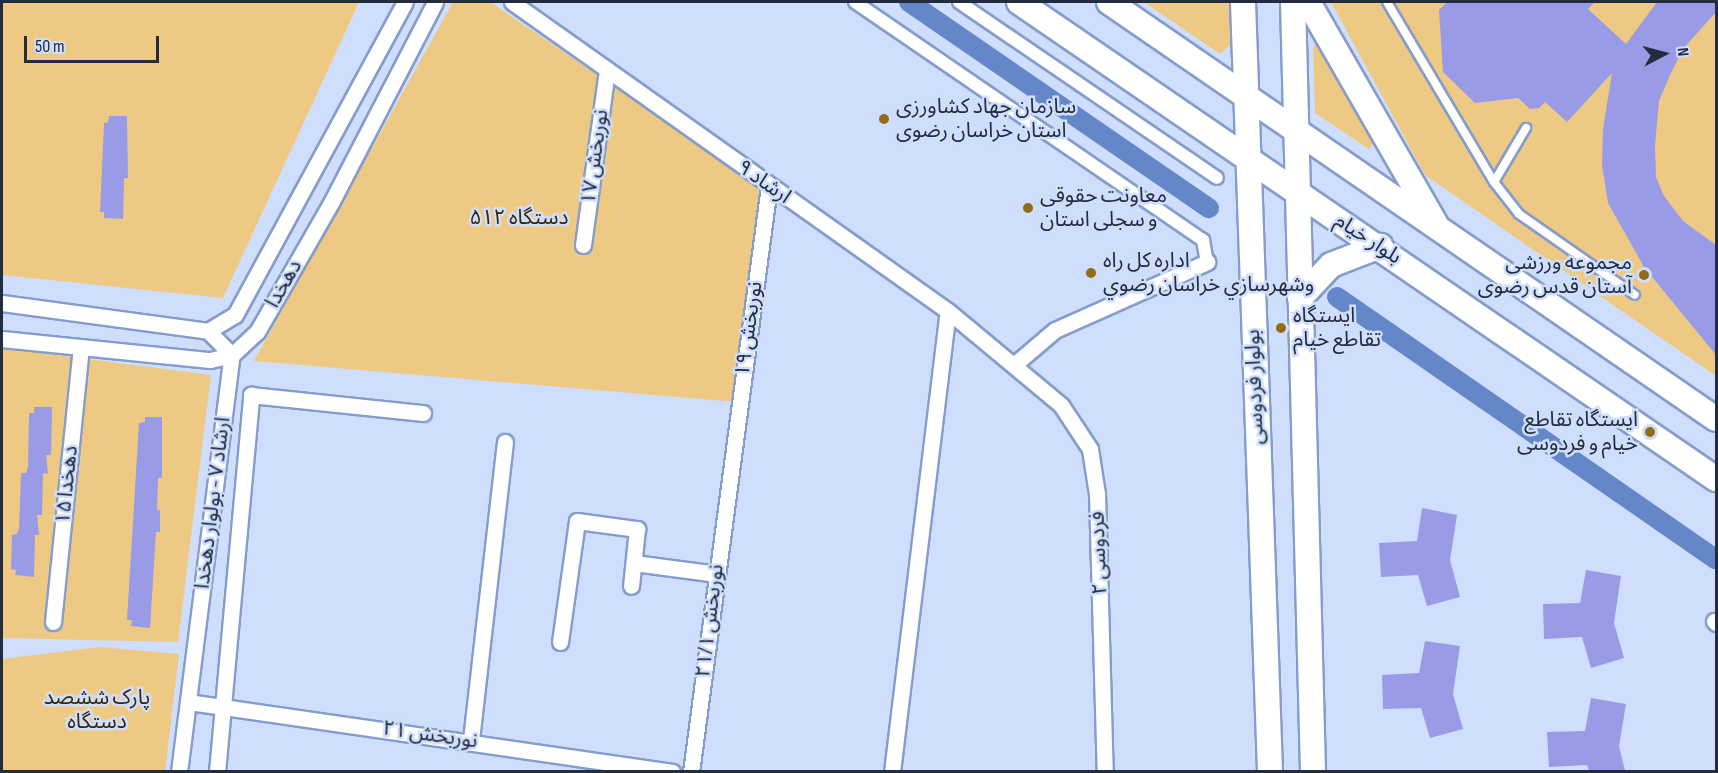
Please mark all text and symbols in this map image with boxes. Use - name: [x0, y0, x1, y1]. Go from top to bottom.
- scale bar: [27, 24, 162, 62]
- north arrow: [1634, 24, 1694, 84]
- text: 50 m: [35, 36, 65, 57]
- text: N: [1673, 47, 1692, 57]
- place label: سازمان جهاد کشاورزی استان خراسان رضوی: [896, 94, 1076, 144]
- street label: نوربخش ۱۷: [576, 108, 614, 206]
- marker: سازمان جهاد کشاورزی استان خراسان رضوی: [877, 112, 891, 126]
- street label: ارشاد ۹: [732, 154, 796, 210]
- place label: معاونت حقوقی و سجلی استان: [1040, 183, 1167, 233]
- marker: معاونت حقوقی و سجلی استان: [1021, 201, 1035, 215]
- park label: ۵۱۲ دستگاه: [470, 205, 568, 231]
- street label: بلوار خیام: [1330, 208, 1406, 270]
- place label: اداره كل راه وشهرسازي خراسان رضوي: [1103, 248, 1314, 298]
- place label: مجموعه ورزشی آستان قدس رضوی: [1478, 250, 1632, 300]
- street label: دهخدا: [260, 255, 308, 313]
- marker: اداره كل راه وشهرسازي خراسان رضوي: [1084, 266, 1098, 280]
- marker: مجموعه ورزشی آستان قدس رضوی: [1637, 268, 1651, 282]
- street label: نوربخش ۱۹: [730, 280, 768, 378]
- place label: ایستگاه تقاطع خیام: [1293, 303, 1381, 353]
- marker: ایستگاه تقاطع خیام: [1274, 321, 1288, 335]
- street label: بولوار فردوسی: [1240, 329, 1270, 445]
- place label: ایستگاه تقاطع خیام و فردوسی: [1517, 407, 1638, 457]
- street label: ارشاد ۷ - بولوار دهخدا: [190, 416, 236, 590]
- marker: ایستگاه تقاطع خیام و فردوسی: [1643, 425, 1657, 439]
- street label: دهخدا ۱۵: [50, 444, 84, 526]
- street label: فردوسی ۲: [1085, 511, 1113, 595]
- street label: نوربخش ۲۱/۱: [691, 563, 729, 679]
- park label: پارک‌ ششصد دستگاه: [44, 685, 150, 735]
- street label: نوربخش ۲۱: [381, 716, 479, 754]

